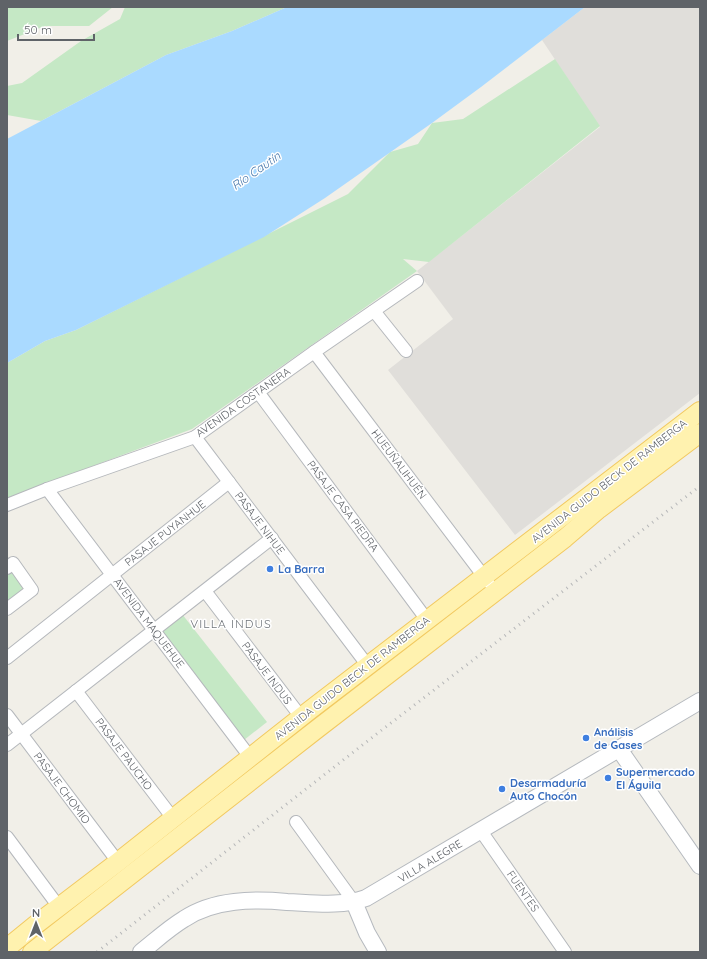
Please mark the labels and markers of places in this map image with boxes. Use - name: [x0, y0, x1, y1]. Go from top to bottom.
- place label: La Barra: [278, 562, 325, 576]
- marker: La Barra: [265, 564, 275, 574]
- place label: Análisis de Gases: [594, 725, 642, 752]
- marker: Análisis de Gases: [581, 733, 591, 743]
- place label: Supermercado El Águila: [616, 765, 695, 792]
- marker: Supermercado El Águila: [603, 773, 613, 783]
- place label: Desarmaduría Auto Chocón: [510, 776, 586, 803]
- marker: Desarmaduría Auto Chocón: [497, 784, 507, 794]

